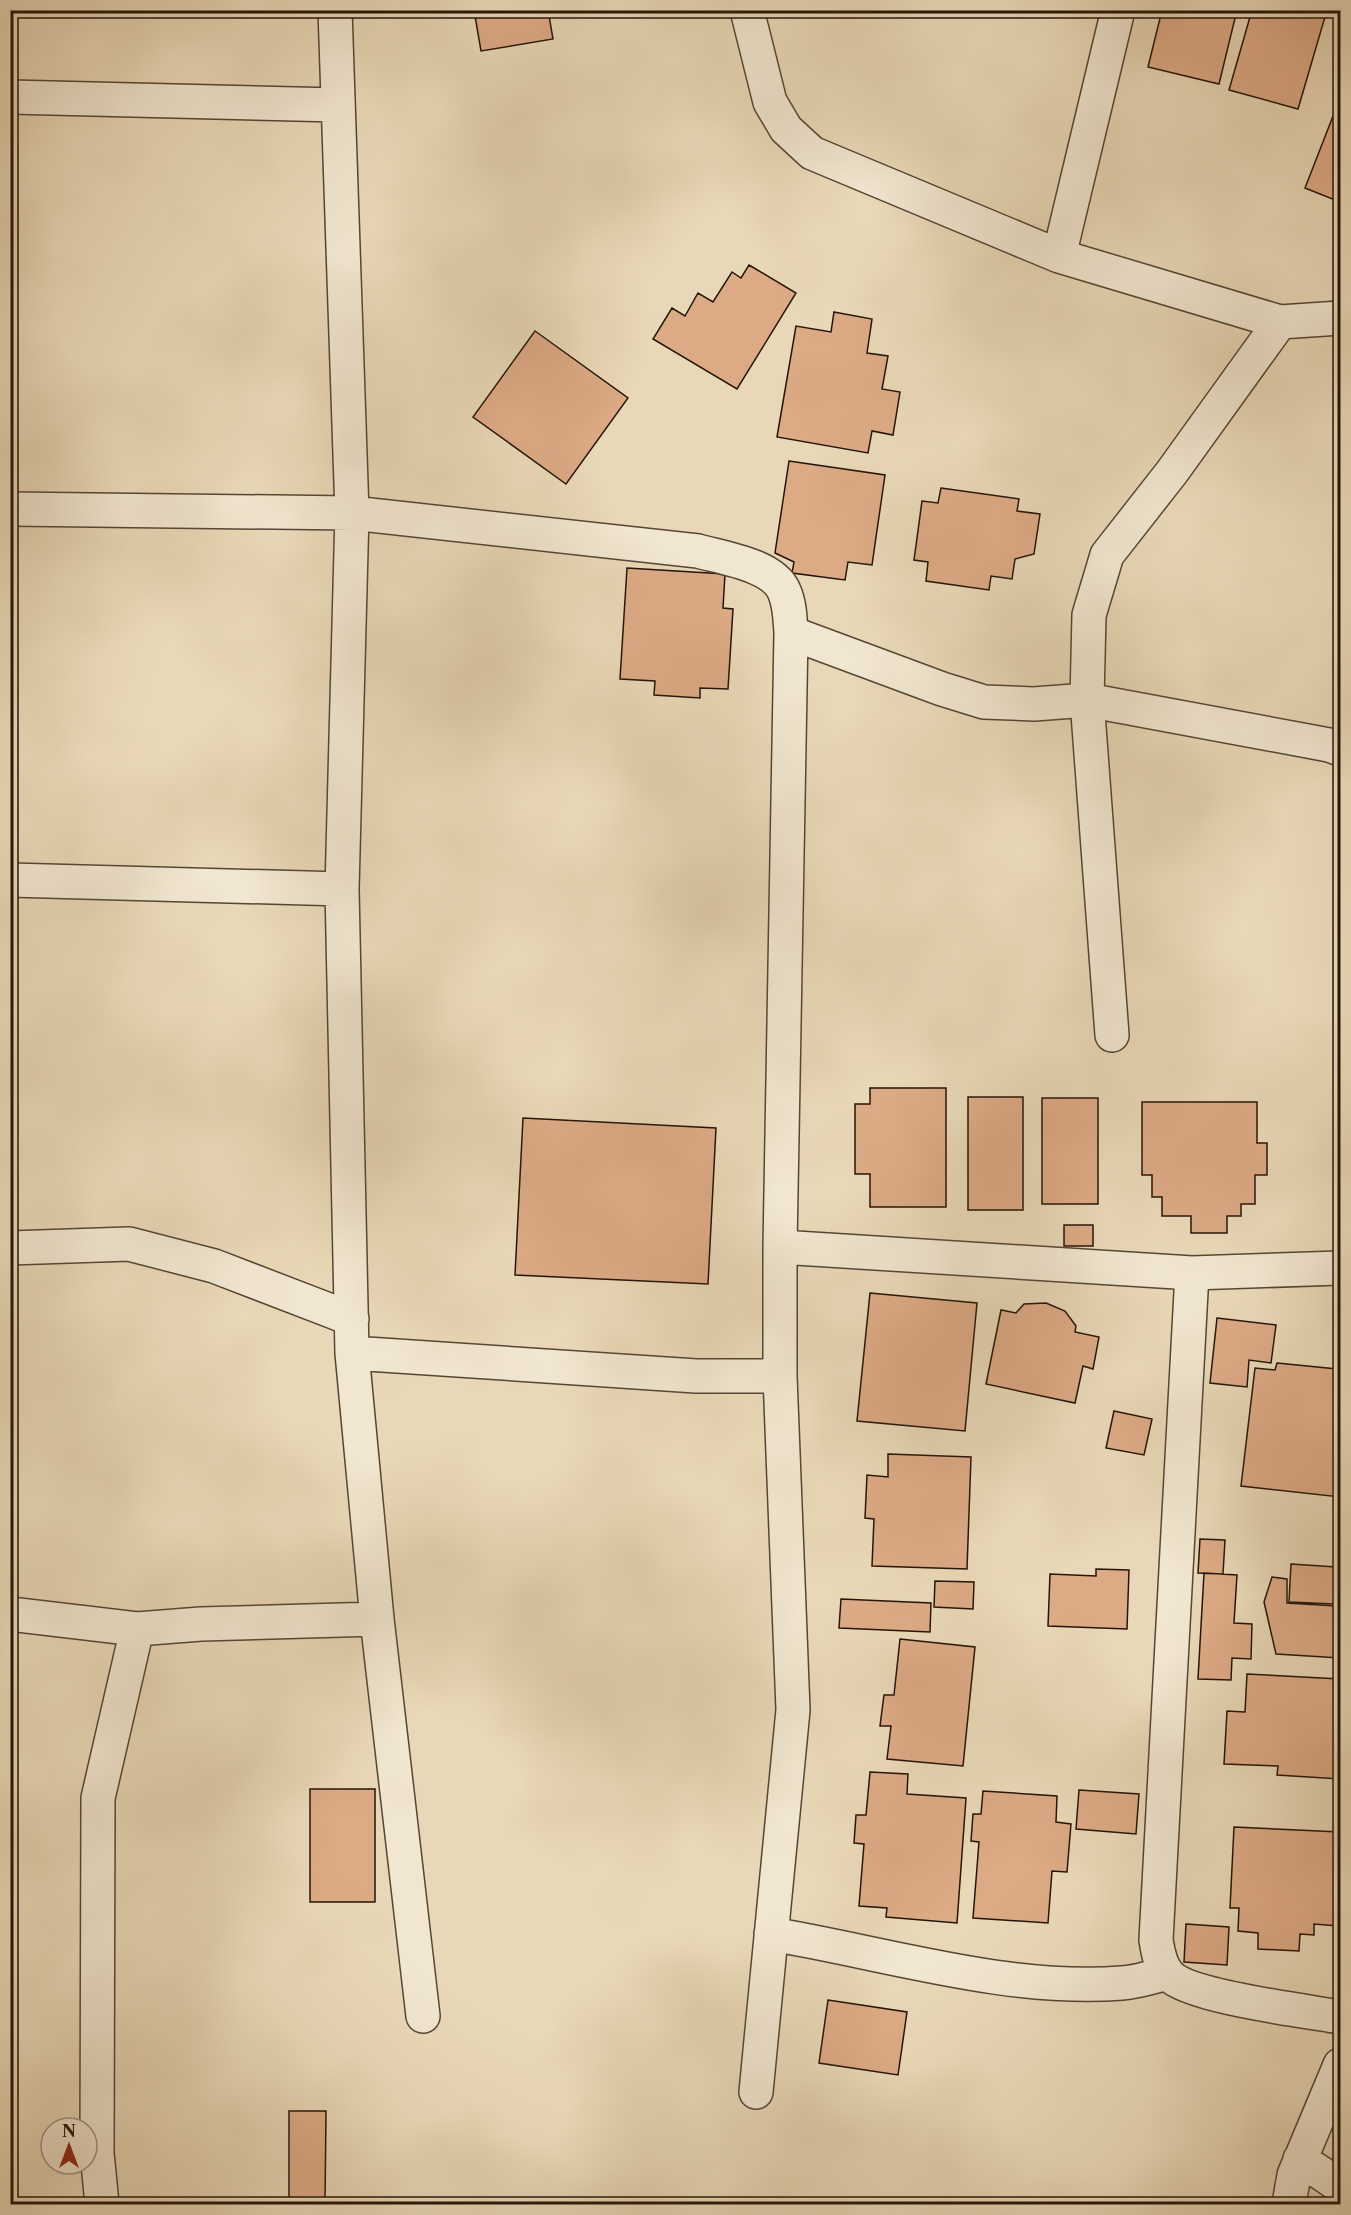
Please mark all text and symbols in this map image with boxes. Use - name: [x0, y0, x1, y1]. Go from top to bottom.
- north arrow: [39, 2116, 99, 2176]
- text: N: [62, 2121, 76, 2141]

